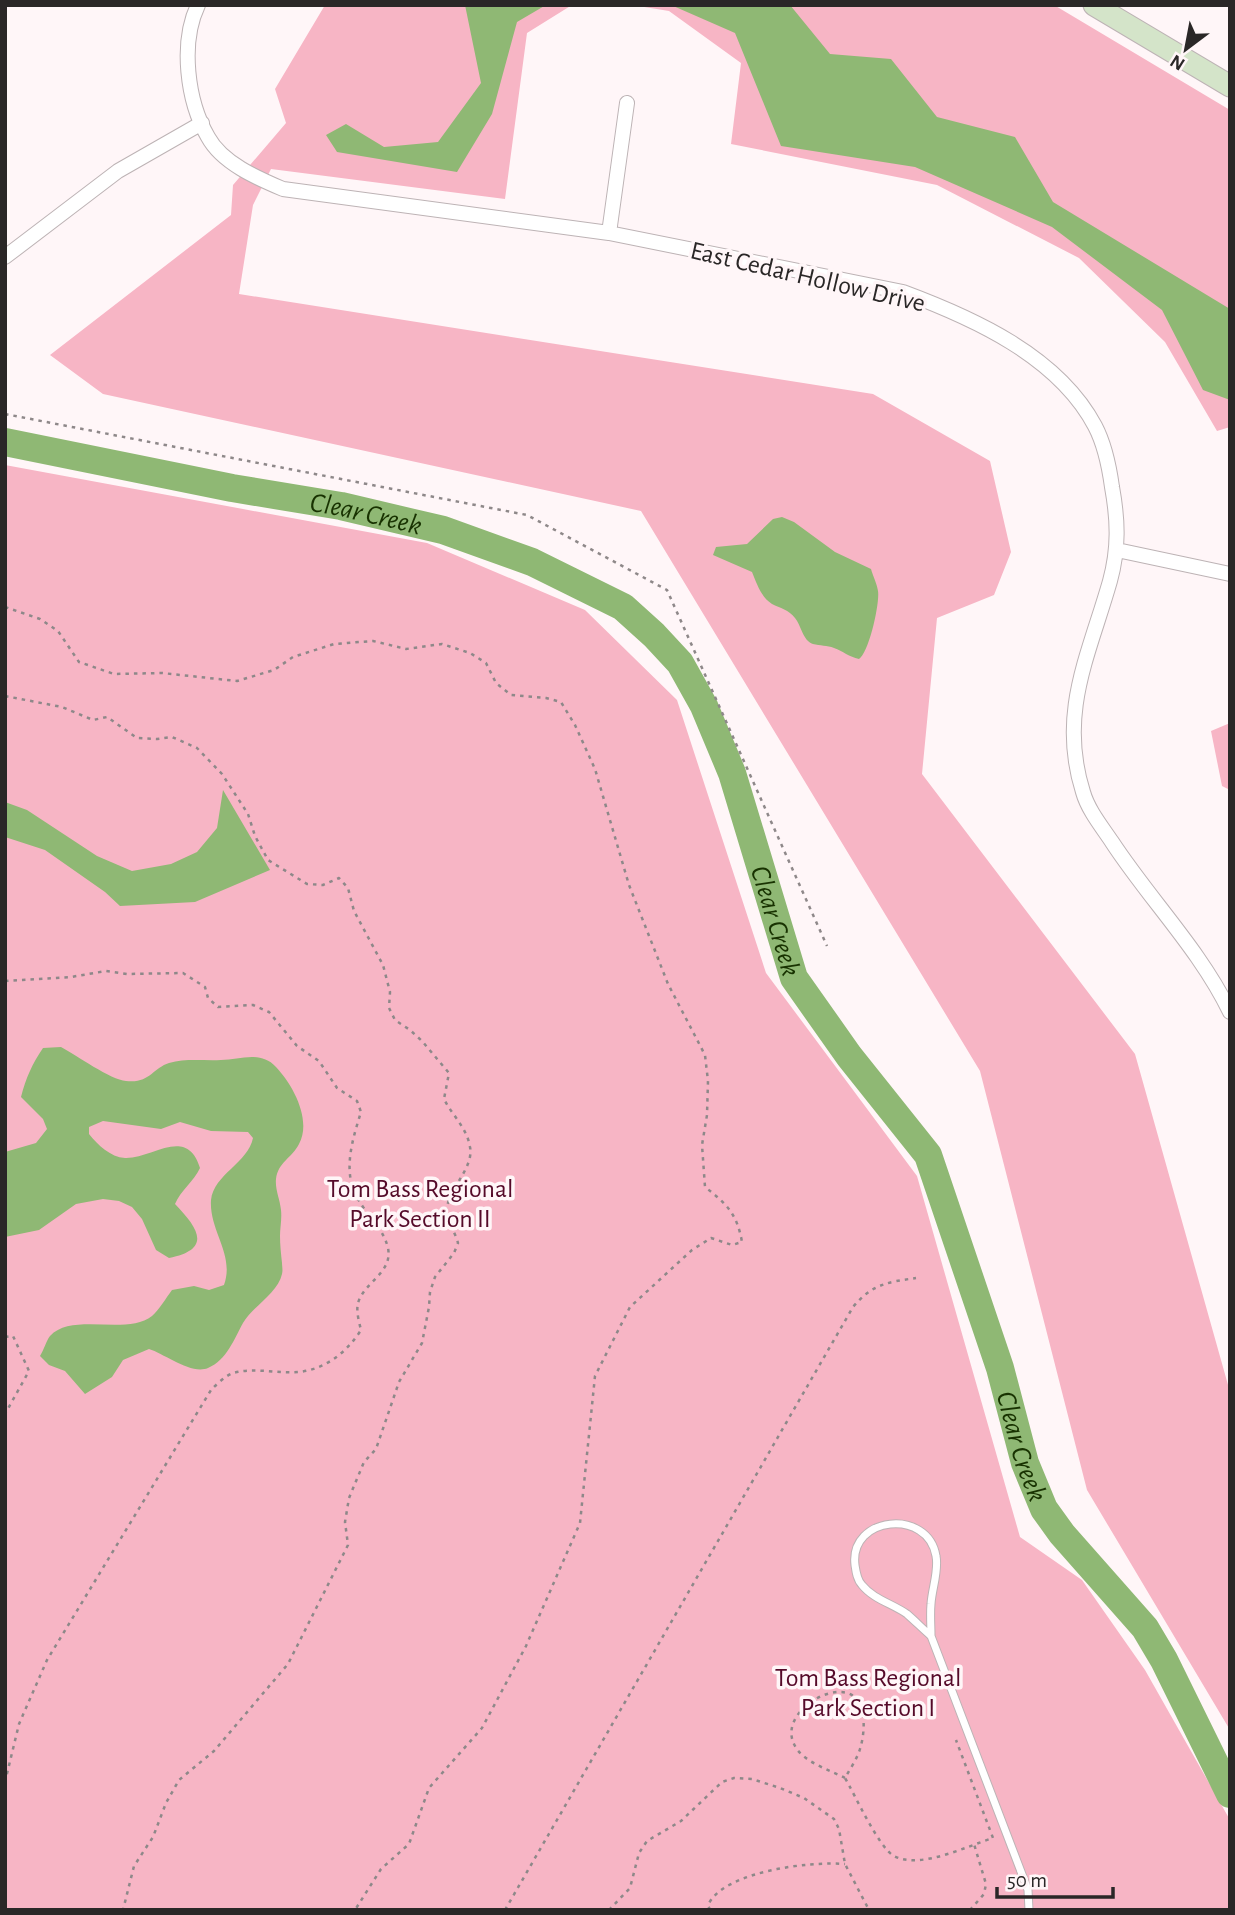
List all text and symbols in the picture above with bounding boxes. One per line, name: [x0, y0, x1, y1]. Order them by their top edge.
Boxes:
north arrow: [1151, 14, 1221, 84]
text: N: [1167, 51, 1188, 74]
street label: East Cedar Hollow Drive: [688, 237, 928, 317]
water label: Clear Creek: [308, 489, 424, 541]
water label: Clear Creek: [745, 863, 805, 980]
park label: Tom Bass Regional Park Section II: [327, 1176, 513, 1232]
water label: Clear Creek: [991, 1388, 1051, 1506]
park label: Tom Bass Regional Park Section I: [775, 1665, 961, 1721]
scale bar: [997, 1856, 1112, 1900]
text: 50 m: [1007, 1870, 1047, 1891]

